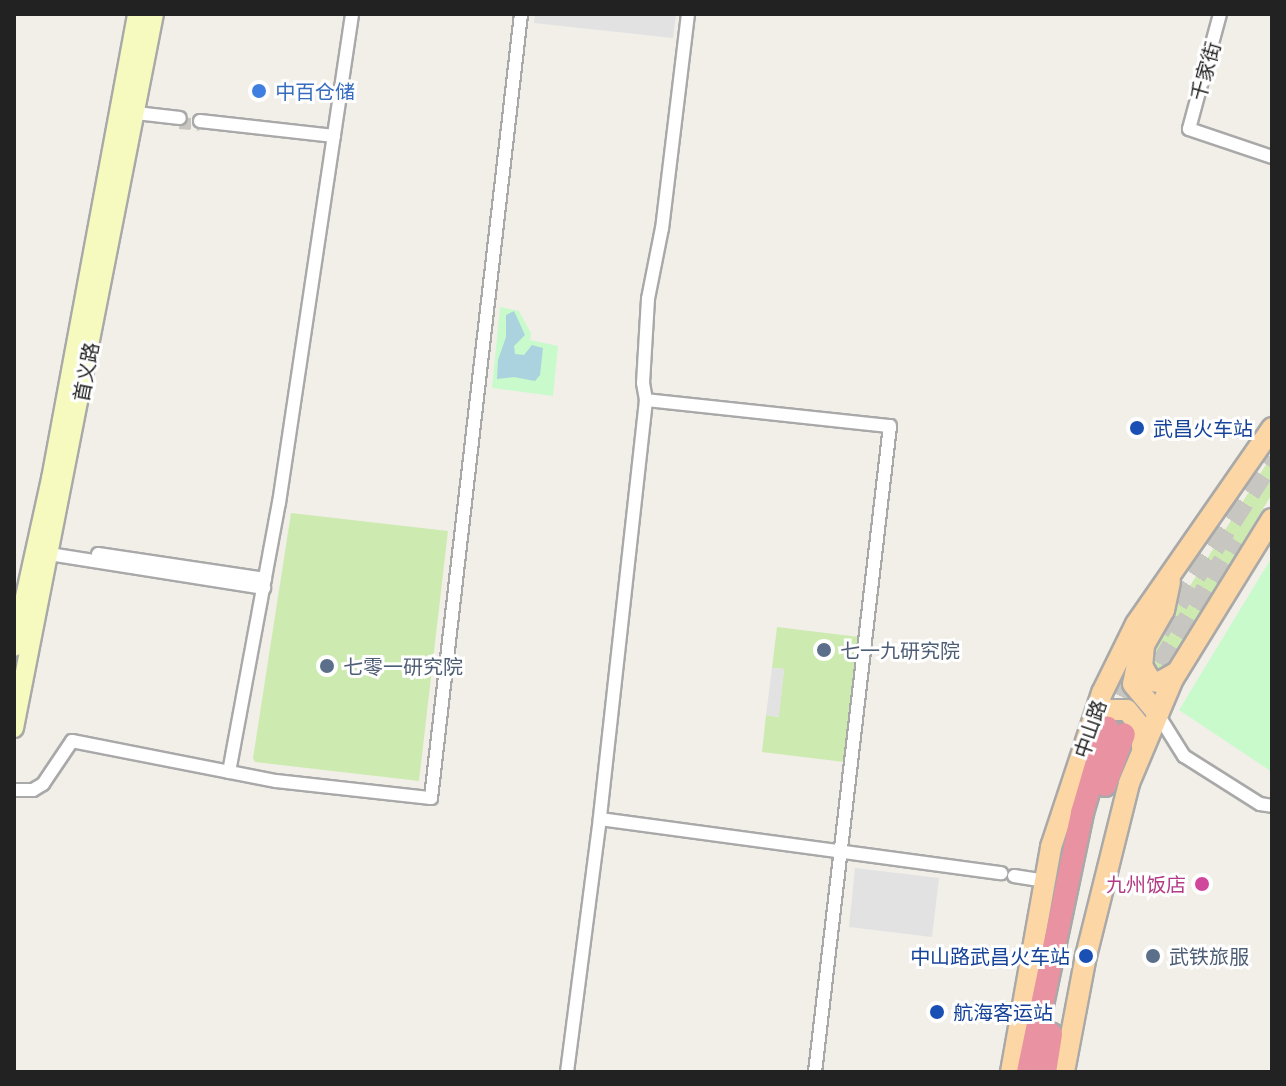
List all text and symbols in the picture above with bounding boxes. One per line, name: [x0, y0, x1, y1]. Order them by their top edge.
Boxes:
street label: 千家街: [1185, 39, 1225, 103]
place label: 中百仓储: [275, 79, 355, 103]
marker: 中百仓储: [250, 82, 268, 100]
street label: 首义路: [68, 340, 104, 404]
place label: 武昌火车站: [1153, 416, 1253, 440]
marker: 武昌火车站: [1128, 419, 1146, 437]
place label: 七一九研究院: [840, 638, 960, 662]
marker: 七一九研究院: [815, 641, 833, 659]
place label: 七零一研究院: [343, 654, 463, 678]
marker: 七零一研究院: [318, 657, 336, 675]
street label: 中山路: [1069, 697, 1111, 761]
place label: 九州饭店: [1106, 872, 1186, 896]
marker: 九州饭店: [1193, 875, 1211, 893]
place label: 中山路武昌火车站: [910, 944, 1070, 968]
place label: 武铁旅服: [1169, 944, 1249, 968]
marker: 中山路武昌火车站: [1077, 947, 1095, 965]
marker: 武铁旅服: [1144, 947, 1162, 965]
place label: 航海客运站: [953, 1000, 1053, 1024]
marker: 航海客运站: [928, 1003, 946, 1021]

